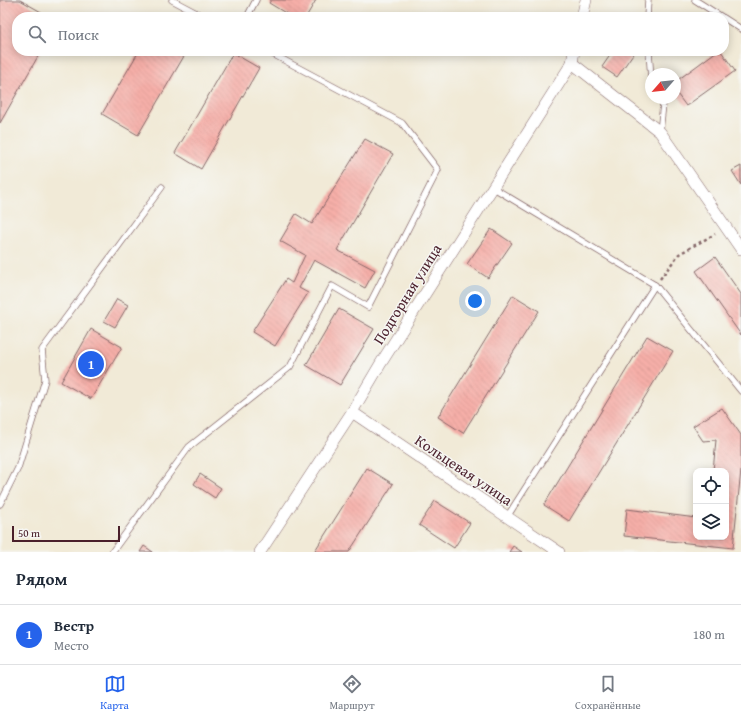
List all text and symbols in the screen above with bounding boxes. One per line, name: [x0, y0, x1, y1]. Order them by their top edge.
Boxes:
search box: [12, 12, 729, 56]
icon: search: [26, 23, 48, 45]
text: Поиск: [58, 24, 99, 45]
north arrow: [645, 68, 681, 104]
street label: Подгорная улица: [368, 239, 447, 348]
your location: [465, 291, 485, 311]
pin: 1: [78, 349, 104, 379]
street label: Кольцевая улица: [411, 430, 518, 511]
map controls: [693, 468, 729, 540]
button: locate: [693, 468, 729, 504]
button: layers: [693, 504, 729, 540]
scale bar: [12, 524, 120, 543]
text: 50 m: [18, 525, 40, 541]
text: Рядом: [16, 566, 67, 591]
text: Вестр: [54, 615, 94, 636]
text: 1: [26, 625, 32, 644]
text: 180 m: [693, 625, 725, 644]
text: Место: [54, 636, 89, 655]
tab: Карта: [100, 673, 129, 713]
tab: Маршрут: [329, 673, 374, 713]
tab: Сохранённые: [575, 673, 641, 713]

